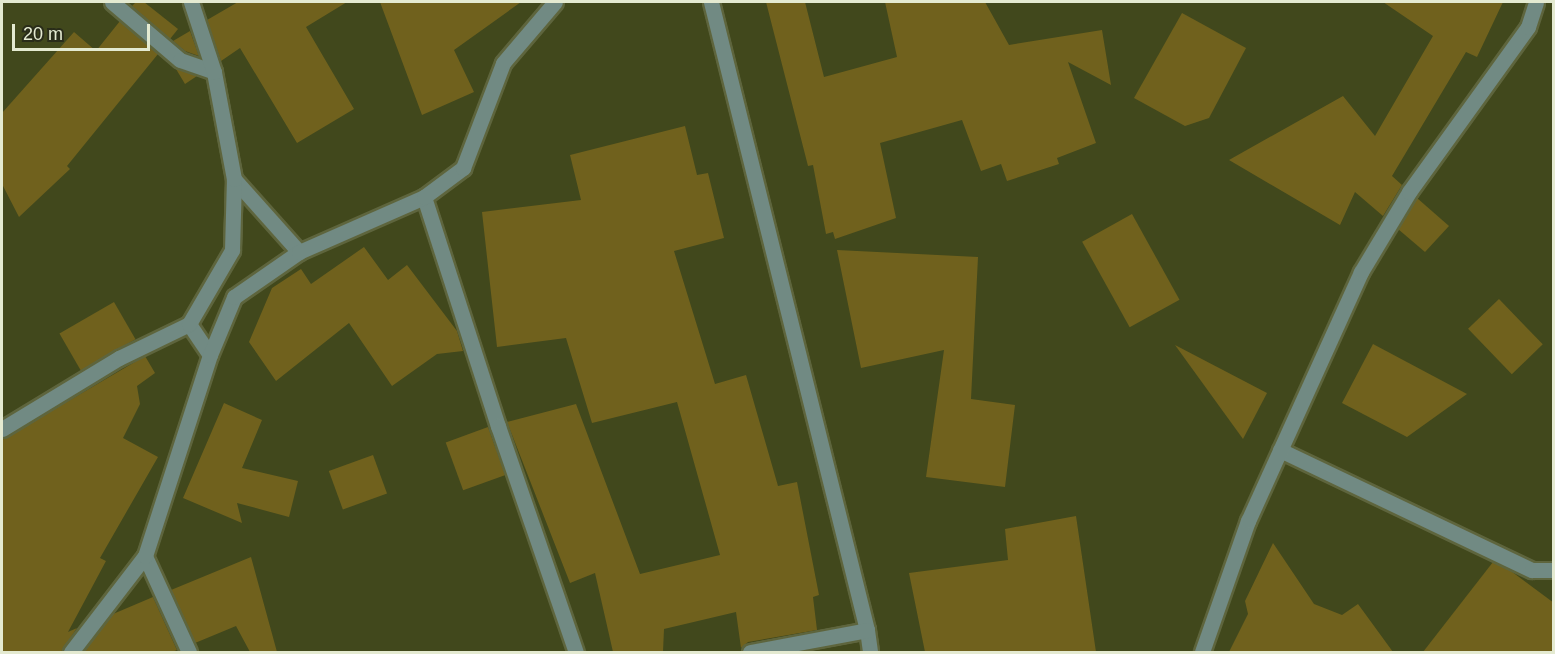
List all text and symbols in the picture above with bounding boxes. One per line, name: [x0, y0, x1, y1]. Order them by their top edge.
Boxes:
scale bar: [15, 12, 153, 50]
text: 20 m: [23, 24, 63, 44]

